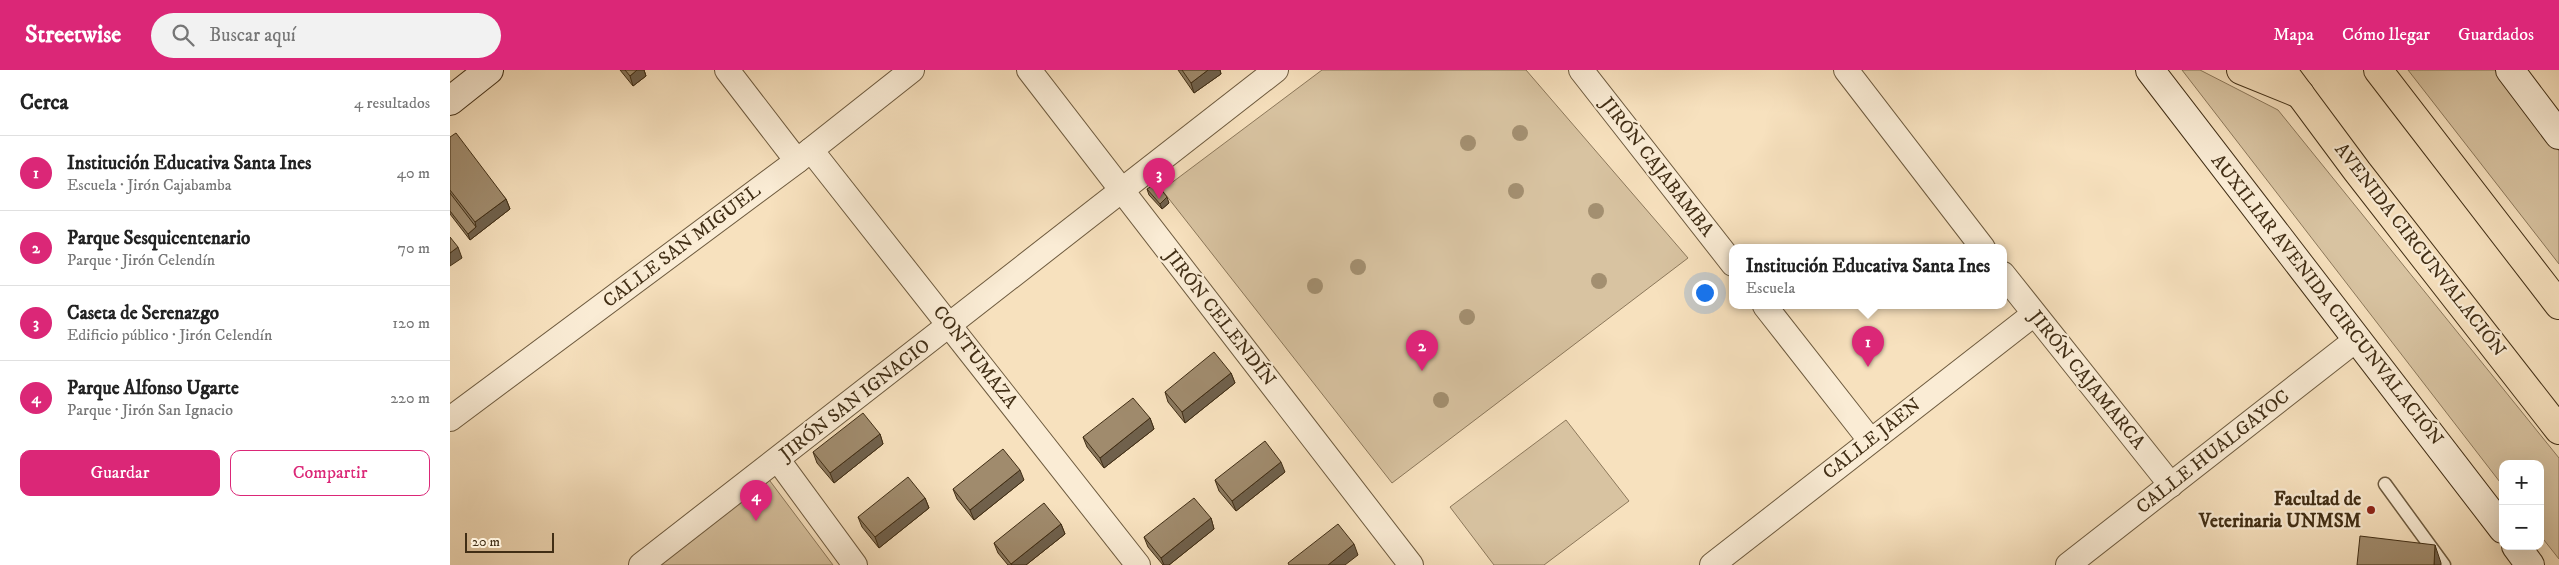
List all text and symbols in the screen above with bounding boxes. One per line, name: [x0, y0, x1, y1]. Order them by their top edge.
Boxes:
search box: [151, 13, 501, 58]
text: Streetwise: [25, 20, 121, 50]
icon: search: [169, 21, 197, 49]
text: Buscar aquí: [209, 24, 296, 47]
text: Mapa: [2273, 24, 2314, 46]
text: Cómo llegar: [2342, 24, 2430, 46]
text: Guardados: [2458, 24, 2534, 46]
text: Cerca: [20, 90, 68, 116]
street label: JIRÓN CAJABAMBA: [1594, 90, 1721, 242]
text: 4 resultados: [354, 93, 430, 113]
street label: AVENIDA CIRCUNVALACIÓN: [2329, 137, 2512, 361]
street label: AUXILIAR AVENIDA CIRCUNVALACIÓN: [2206, 149, 2449, 450]
text: Institución Educativa Santa Ines: [67, 152, 311, 175]
pin: 3: [1143, 158, 1175, 199]
text: 1: [33, 163, 39, 183]
text: 40 m: [397, 163, 430, 183]
text: Escuela · Jirón Cajabamba: [67, 175, 232, 195]
street label: CALLE SAN MIGUEL: [599, 179, 766, 313]
text: Parque Sesquicentenario: [67, 227, 250, 250]
text: 2: [32, 238, 40, 258]
text: 70 m: [398, 238, 430, 258]
street label: JIRÓN CELENDÍN: [1158, 242, 1282, 391]
popup: [1729, 244, 2007, 309]
text: Parque · Jirón Celendín: [67, 250, 215, 270]
text: Institución Educativa Santa Ines: [1746, 255, 1990, 278]
text: Escuela: [1746, 278, 1795, 298]
your location: [1692, 280, 1718, 306]
street label: CONTUMAZA: [928, 301, 1023, 414]
text: Caseta de Serenazgo: [67, 302, 219, 325]
street label: JIRÓN CAJAMARCA: [2023, 303, 2152, 455]
text: 3: [33, 313, 39, 333]
text: 120 m: [392, 313, 430, 333]
text: Edificio público · Jirón Celendín: [67, 325, 272, 345]
pin: 1: [1852, 326, 1884, 367]
pin: 2: [1406, 330, 1438, 371]
street label: JIRÓN SAN IGNACIO: [772, 333, 935, 467]
text: Parque Alfonso Ugarte: [67, 377, 239, 400]
street label: CALLE HUALGAYOC: [2132, 385, 2294, 519]
text: 4: [31, 388, 41, 408]
text: 220 m: [390, 388, 430, 408]
street label: CALLE JAEN: [1818, 394, 1926, 484]
text: Parque · Jirón San Ignacio: [67, 400, 233, 420]
button: Guardar: [20, 450, 220, 496]
button: Compartir: [230, 450, 430, 496]
map controls: [2499, 460, 2544, 550]
button: +: [2499, 460, 2544, 505]
pin: 4: [740, 480, 772, 521]
place label: Facultad de Veterinaria UNMSM: [2198, 488, 2361, 533]
marker: Facultad de Veterinaria UNMSM: [2365, 504, 2377, 516]
button: −: [2499, 505, 2544, 550]
scale bar: [465, 530, 554, 553]
text: 20 m: [472, 533, 500, 551]

